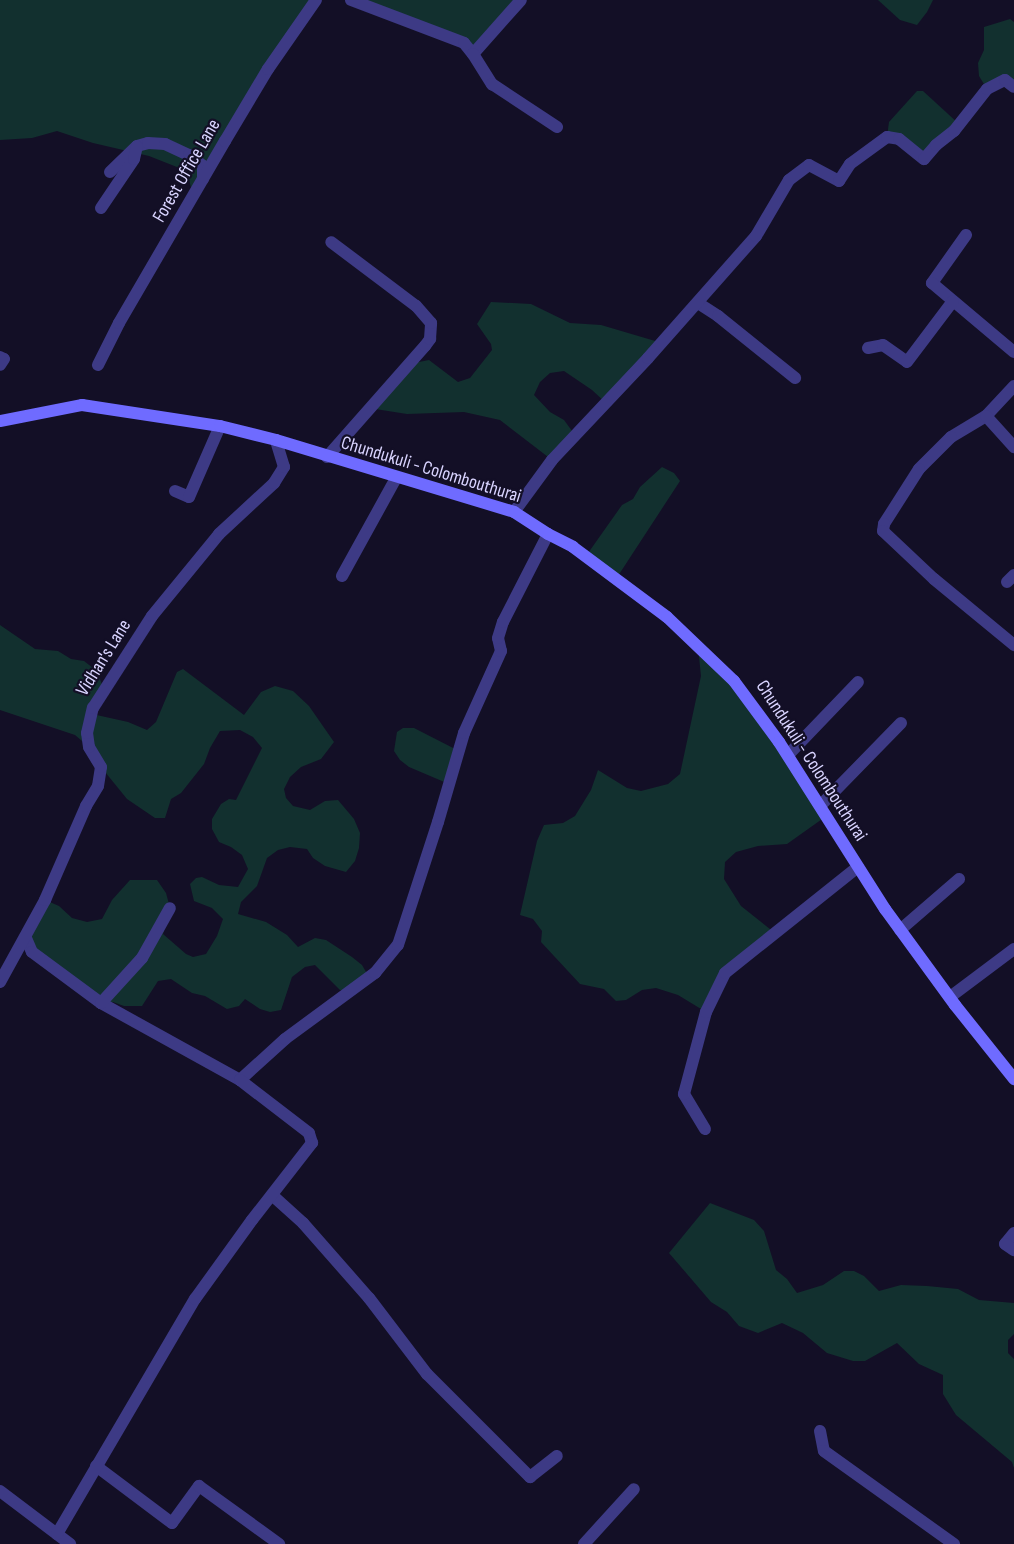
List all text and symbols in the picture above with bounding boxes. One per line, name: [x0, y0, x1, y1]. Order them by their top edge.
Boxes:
street label: Forest Office Lane: [148, 115, 226, 227]
street label: Chundukuli - Colombouthurai: [338, 432, 524, 508]
street label: Vidhan's Lane: [72, 616, 136, 700]
street label: Chundukuli - Colombouthurai: [750, 676, 872, 846]

